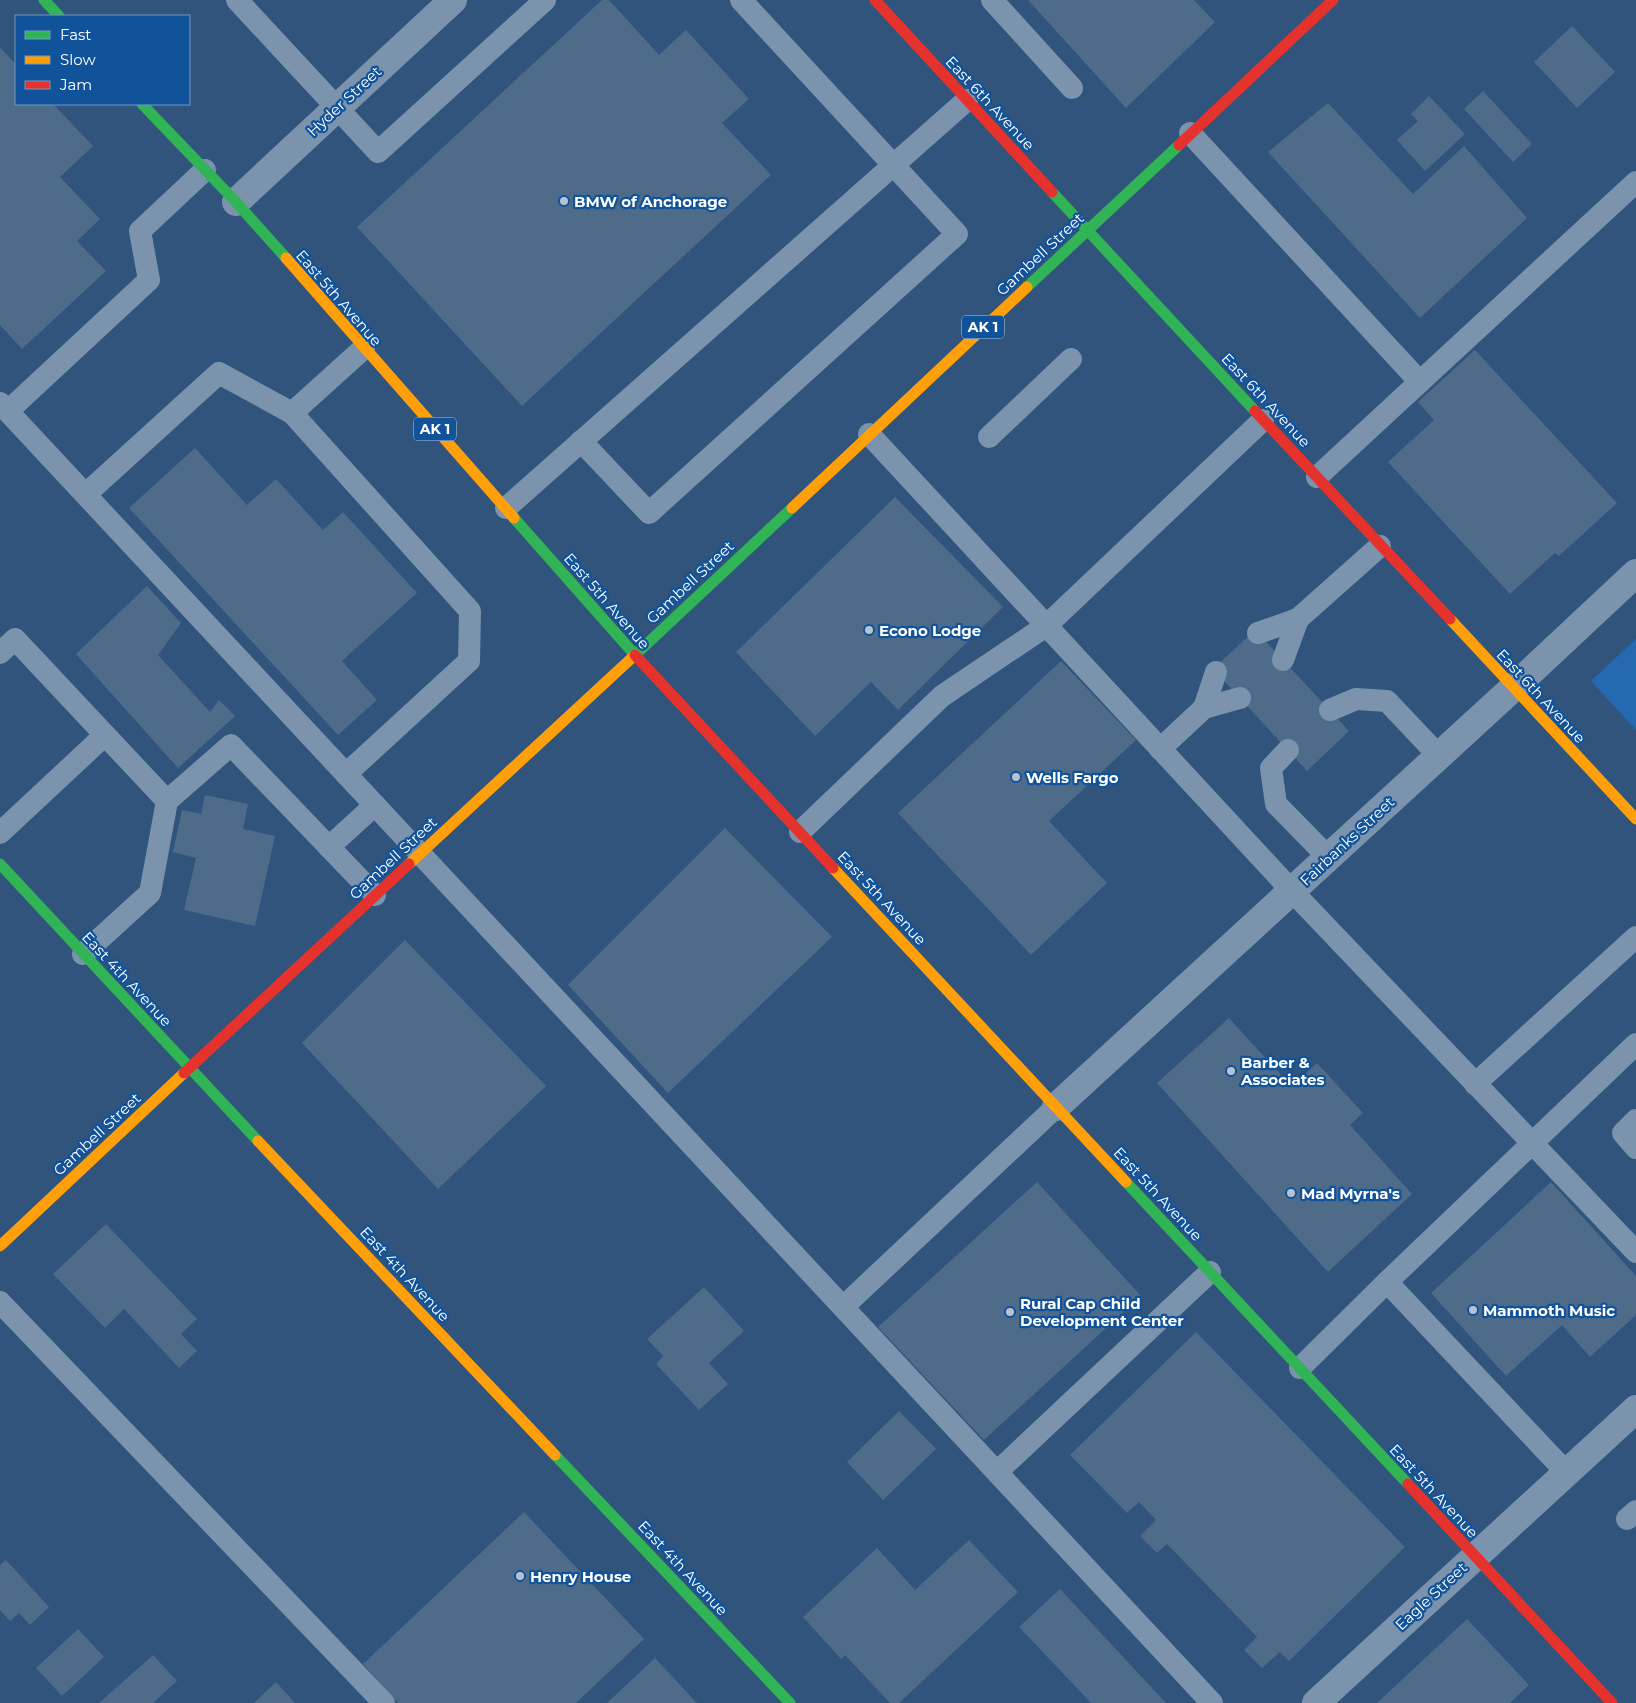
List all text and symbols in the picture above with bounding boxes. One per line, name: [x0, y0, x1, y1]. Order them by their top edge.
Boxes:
legend: [15, 15, 190, 105]
text: Fast: [60, 25, 91, 44]
text: Slow: [60, 50, 96, 69]
street label: East 6th Avenue: [941, 52, 1039, 154]
street label: Hyder Street: [303, 62, 385, 140]
text: Jam: [59, 75, 92, 94]
place label: BMW of Anchorage: [574, 192, 727, 211]
marker: BMW of Anchorage: [558, 195, 570, 207]
street label: Gambell Street: [992, 209, 1088, 299]
street label: East 5th Avenue: [292, 246, 386, 350]
road number: AK 1: [962, 316, 1004, 338]
street label: East 6th Avenue: [1217, 349, 1315, 451]
road number: AK 1: [414, 418, 456, 440]
street label: Gambell Street: [642, 537, 738, 627]
street label: East 5th Avenue: [560, 549, 654, 653]
place label: Econo Lodge: [879, 621, 981, 640]
marker: Econo Lodge: [863, 624, 875, 636]
street label: East 6th Avenue: [1492, 645, 1590, 747]
place label: Wells Fargo: [1026, 768, 1119, 787]
marker: Wells Fargo: [1010, 771, 1022, 783]
street label: Fairbanks Street: [1296, 792, 1398, 890]
street label: Gambell Street: [345, 813, 441, 903]
street label: East 5th Avenue: [834, 847, 930, 949]
street label: East 4th Avenue: [78, 928, 176, 1030]
place label: Barber & Associates: [1240, 1053, 1324, 1089]
marker: Barber & Associates: [1225, 1065, 1237, 1077]
street label: Gambell Street: [49, 1089, 145, 1179]
street label: East 5th Avenue: [1110, 1143, 1206, 1245]
place label: Mad Myrna's: [1301, 1184, 1400, 1203]
marker: Mad Myrna's: [1285, 1187, 1297, 1199]
street label: East 4th Avenue: [356, 1223, 454, 1325]
place label: Rural Cap Child Development Center: [1020, 1294, 1184, 1330]
place label: Mammoth Music: [1483, 1301, 1615, 1320]
marker: Mammoth Music: [1467, 1304, 1479, 1316]
marker: Rural Cap Child Development Center: [1004, 1306, 1016, 1318]
street label: East 5th Avenue: [1386, 1440, 1482, 1542]
street label: East 4th Avenue: [634, 1517, 732, 1619]
street label: Eagle Street: [1391, 1558, 1471, 1634]
place label: Henry House: [530, 1567, 631, 1586]
marker: Henry House: [514, 1570, 526, 1582]

